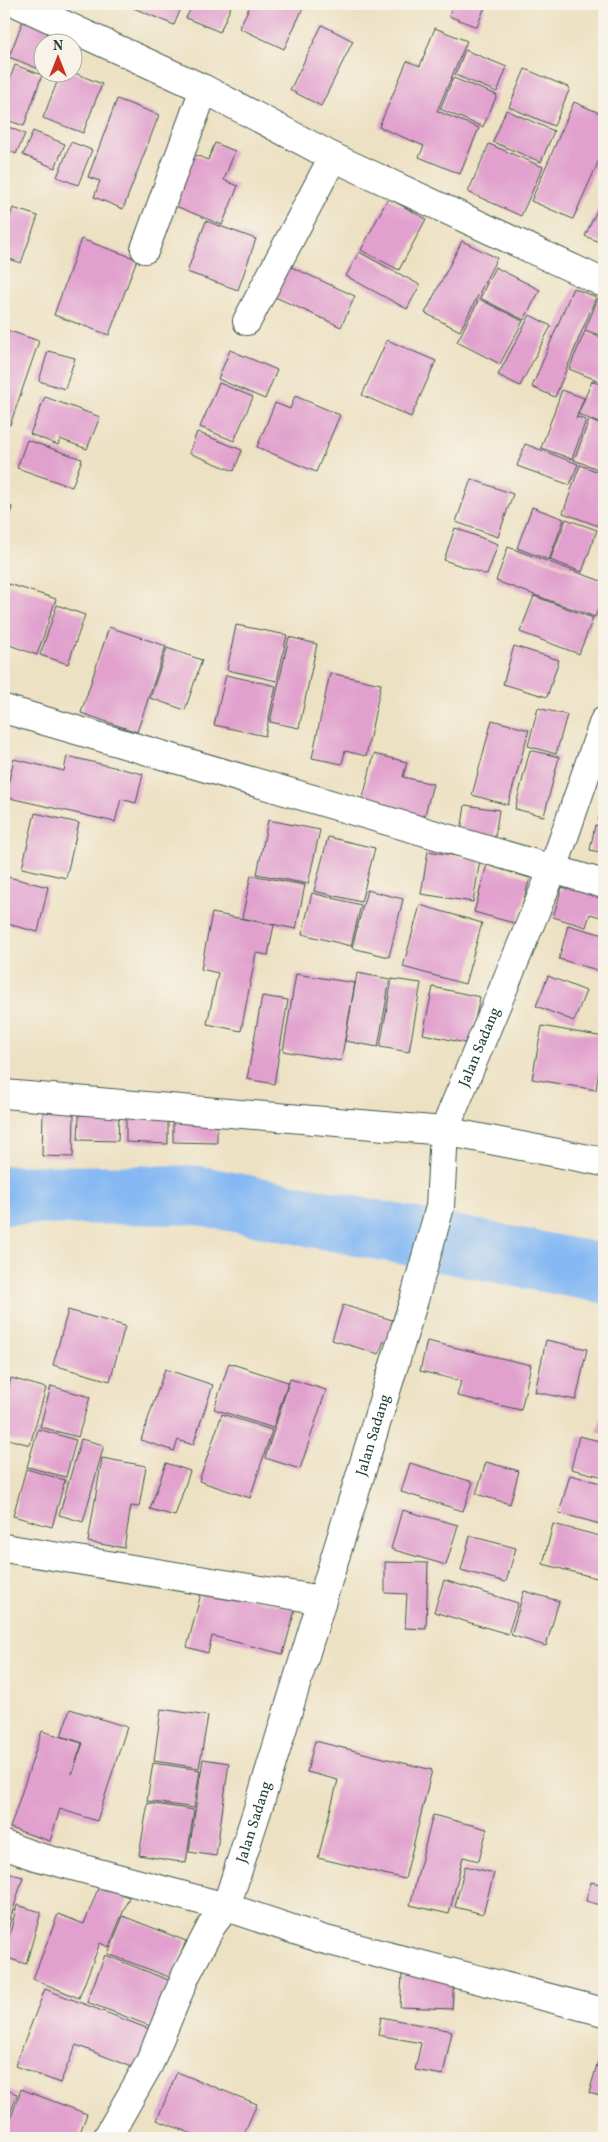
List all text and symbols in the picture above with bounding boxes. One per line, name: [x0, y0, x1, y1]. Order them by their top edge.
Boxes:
north arrow: [32, 32, 82, 82]
text: N: [53, 37, 63, 56]
street label: Jalan Sadang: [454, 1004, 507, 1090]
street label: Jalan Sadang: [352, 1391, 397, 1479]
street label: Jalan Sadang: [232, 1779, 278, 1866]

